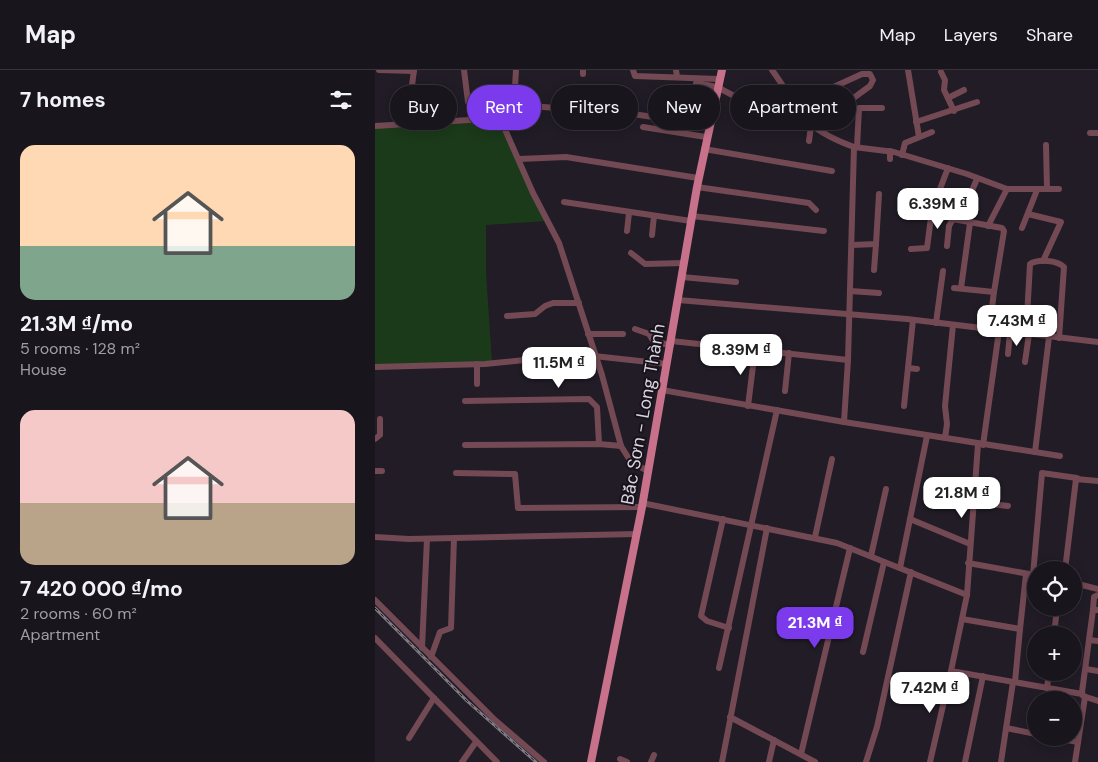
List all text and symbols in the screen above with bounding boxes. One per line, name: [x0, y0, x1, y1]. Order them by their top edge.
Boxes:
text: Map: [25, 19, 76, 50]
text: Map: [880, 23, 916, 47]
text: Layers: [944, 23, 998, 47]
text: Share: [1026, 23, 1073, 47]
chip: Buy: [390, 85, 457, 130]
chip: Rent: [467, 85, 541, 130]
chip: Filters: [551, 85, 638, 130]
chip: New: [648, 85, 720, 130]
chip: Apartment: [730, 85, 856, 130]
text: 7 homes: [20, 86, 106, 114]
icon: filters: [327, 86, 355, 114]
icon: home: [143, 178, 233, 268]
pin: 6.39M ₫: [892, 188, 984, 230]
text: 6.39M ₫: [908, 193, 968, 214]
pin: 7.43M ₫: [971, 304, 1063, 347]
text: 21.3M ₫/mo: [20, 310, 133, 338]
text: 7.43M ₫: [988, 310, 1046, 331]
street label: Bắc Sơn - Long Thành: [615, 322, 671, 506]
pin: 8.39M ₫: [695, 334, 787, 376]
text: 5 rooms · 128 m²: [20, 338, 140, 359]
text: 8.39M ₫: [711, 339, 771, 360]
pin: 11.5M ₫: [513, 346, 605, 389]
text: 11.5M ₫: [533, 352, 585, 373]
text: House: [20, 359, 67, 380]
icon: home: [143, 443, 233, 533]
pin: 21.8M ₫: [916, 476, 1008, 519]
text: 21.8M ₫: [934, 482, 990, 503]
map controls: [1027, 561, 1082, 746]
button: locate: [1027, 561, 1082, 616]
text: 7 420 000 ₫/mo: [20, 575, 183, 603]
text: 2 rooms · 60 m²: [20, 603, 137, 624]
pin: 21.3M ₫: [769, 606, 861, 649]
text: 21.3M ₫: [788, 612, 842, 633]
text: Apartment: [20, 624, 100, 645]
button: +: [1027, 626, 1082, 681]
pin: 7.42M ₫: [884, 672, 976, 714]
text: 7.42M ₫: [901, 677, 959, 698]
button: −: [1027, 691, 1082, 746]

